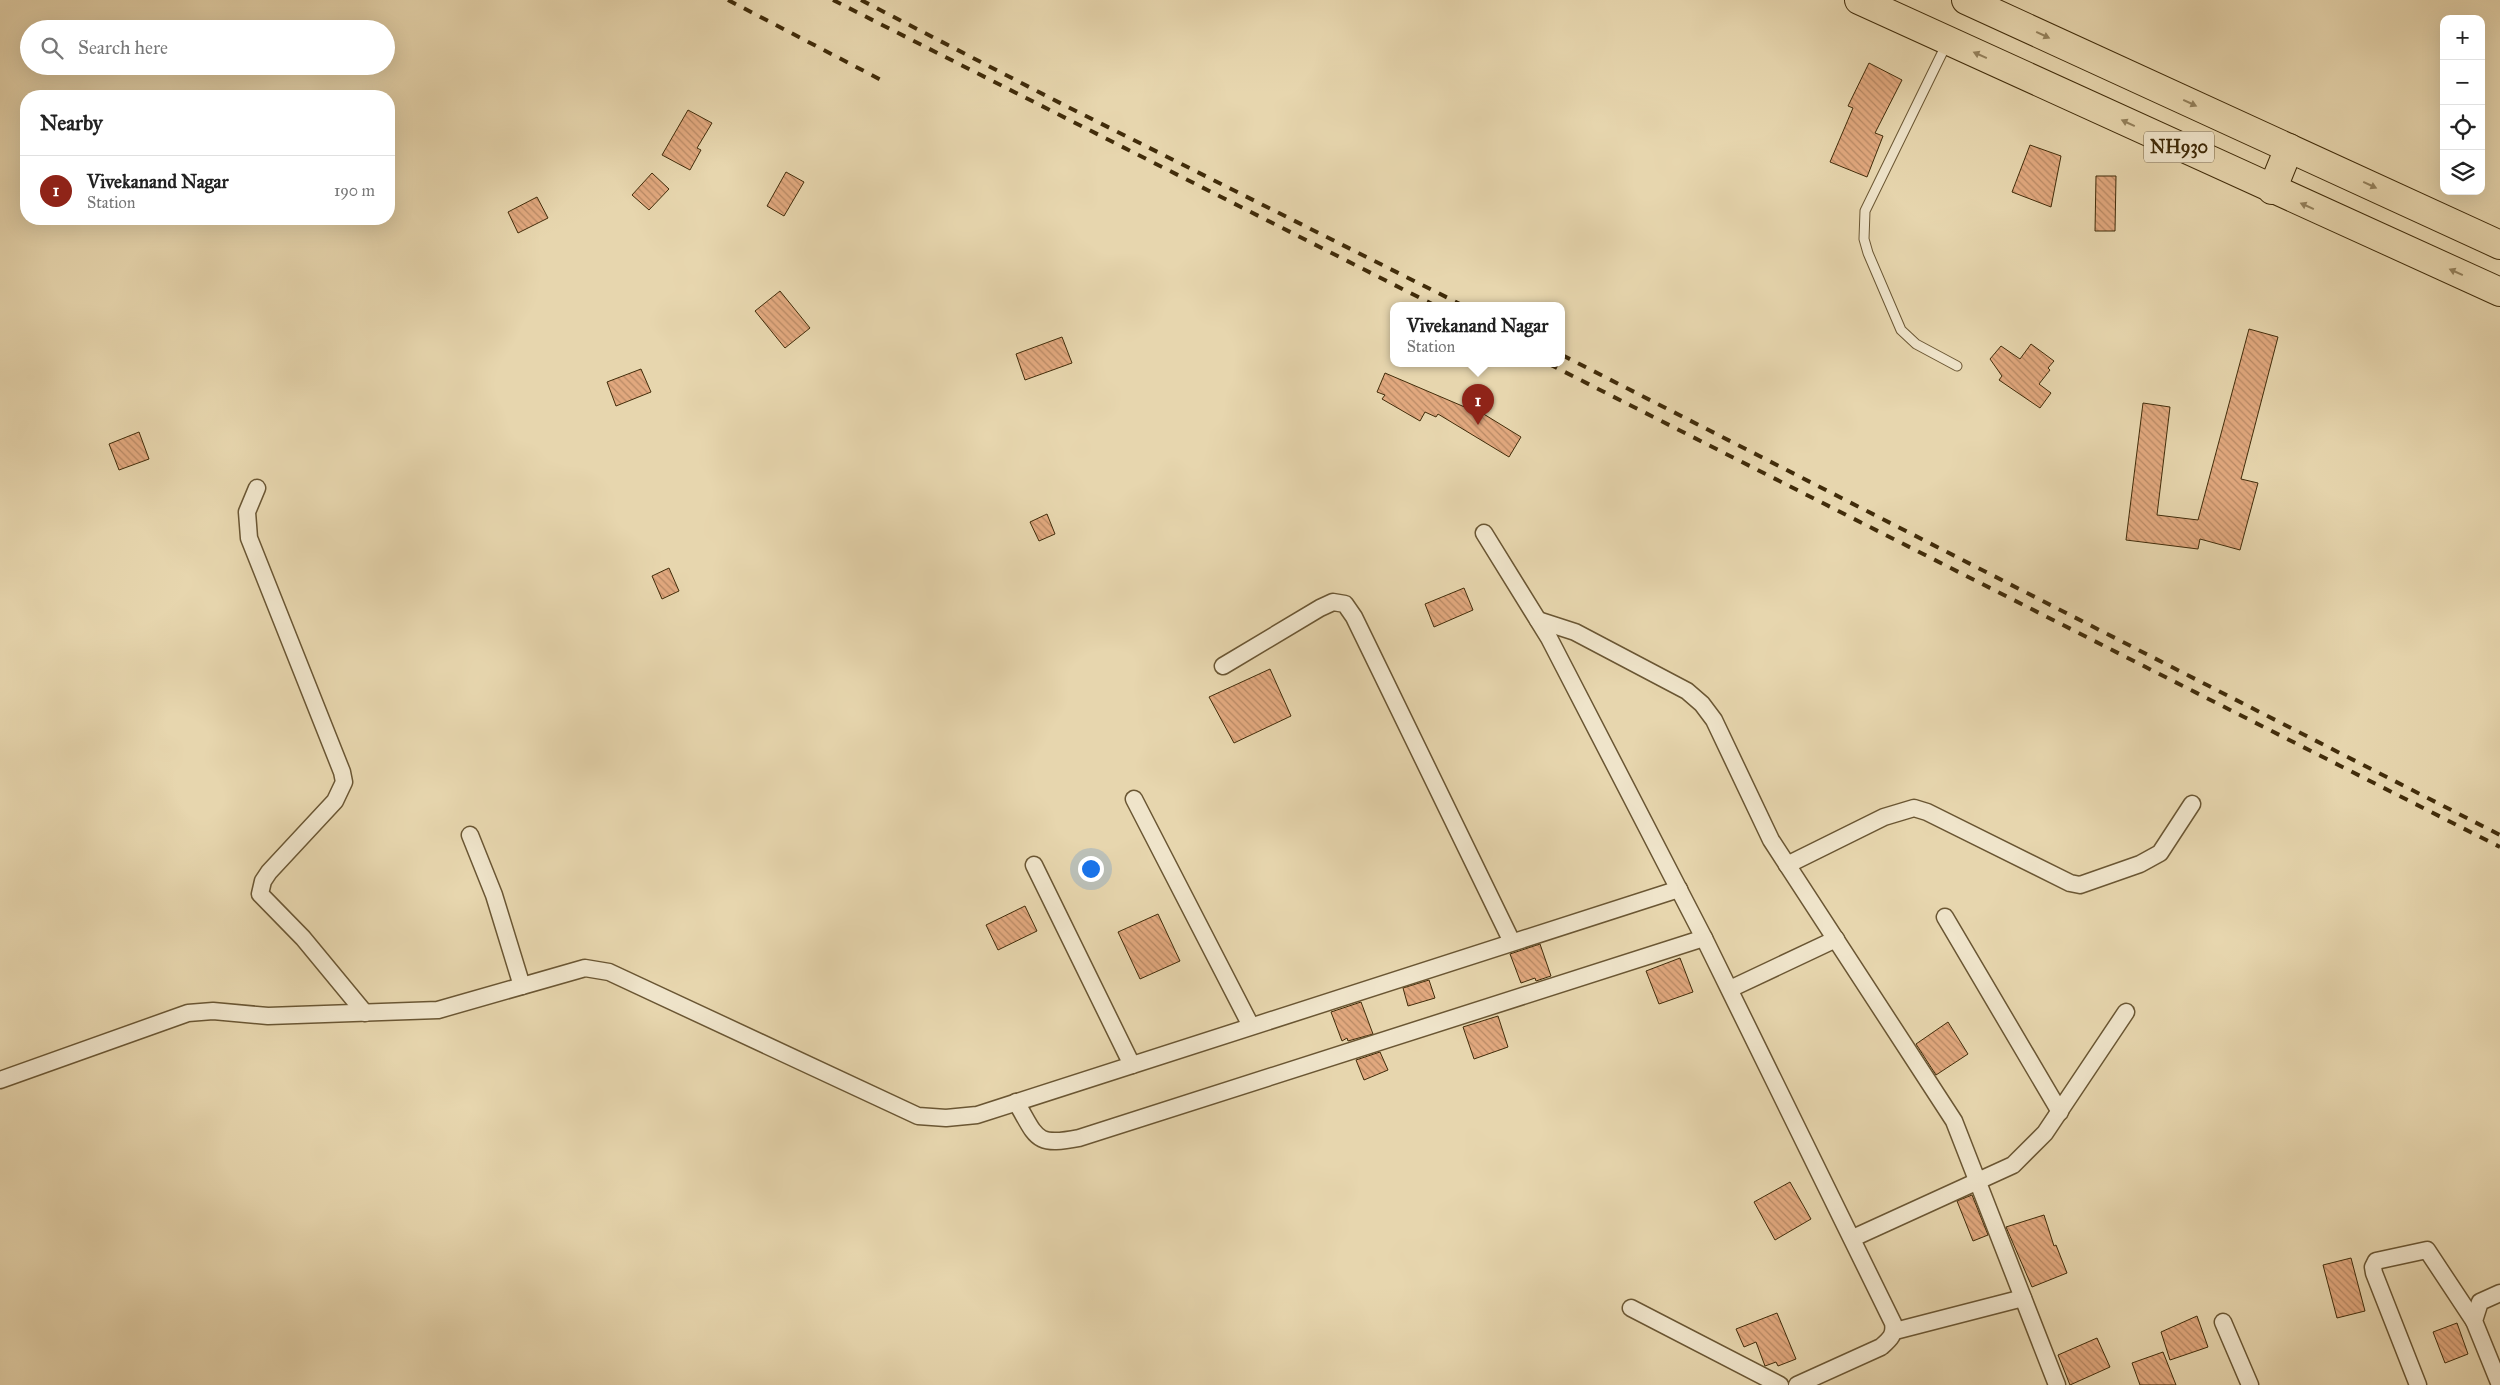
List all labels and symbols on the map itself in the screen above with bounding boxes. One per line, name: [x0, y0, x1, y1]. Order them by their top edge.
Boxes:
one-way arrow: [2036, 31, 2050, 39]
one-way arrow: [1973, 51, 1987, 59]
one-way arrow: [2183, 99, 2197, 107]
one-way arrow: [2121, 119, 2135, 127]
road number: NH930: [2144, 132, 2214, 162]
one-way arrow: [2363, 182, 2377, 190]
one-way arrow: [2300, 201, 2314, 209]
one-way arrow: [2449, 268, 2463, 276]
pin: 1: [1462, 384, 1494, 425]
your location: [1078, 856, 1104, 882]

